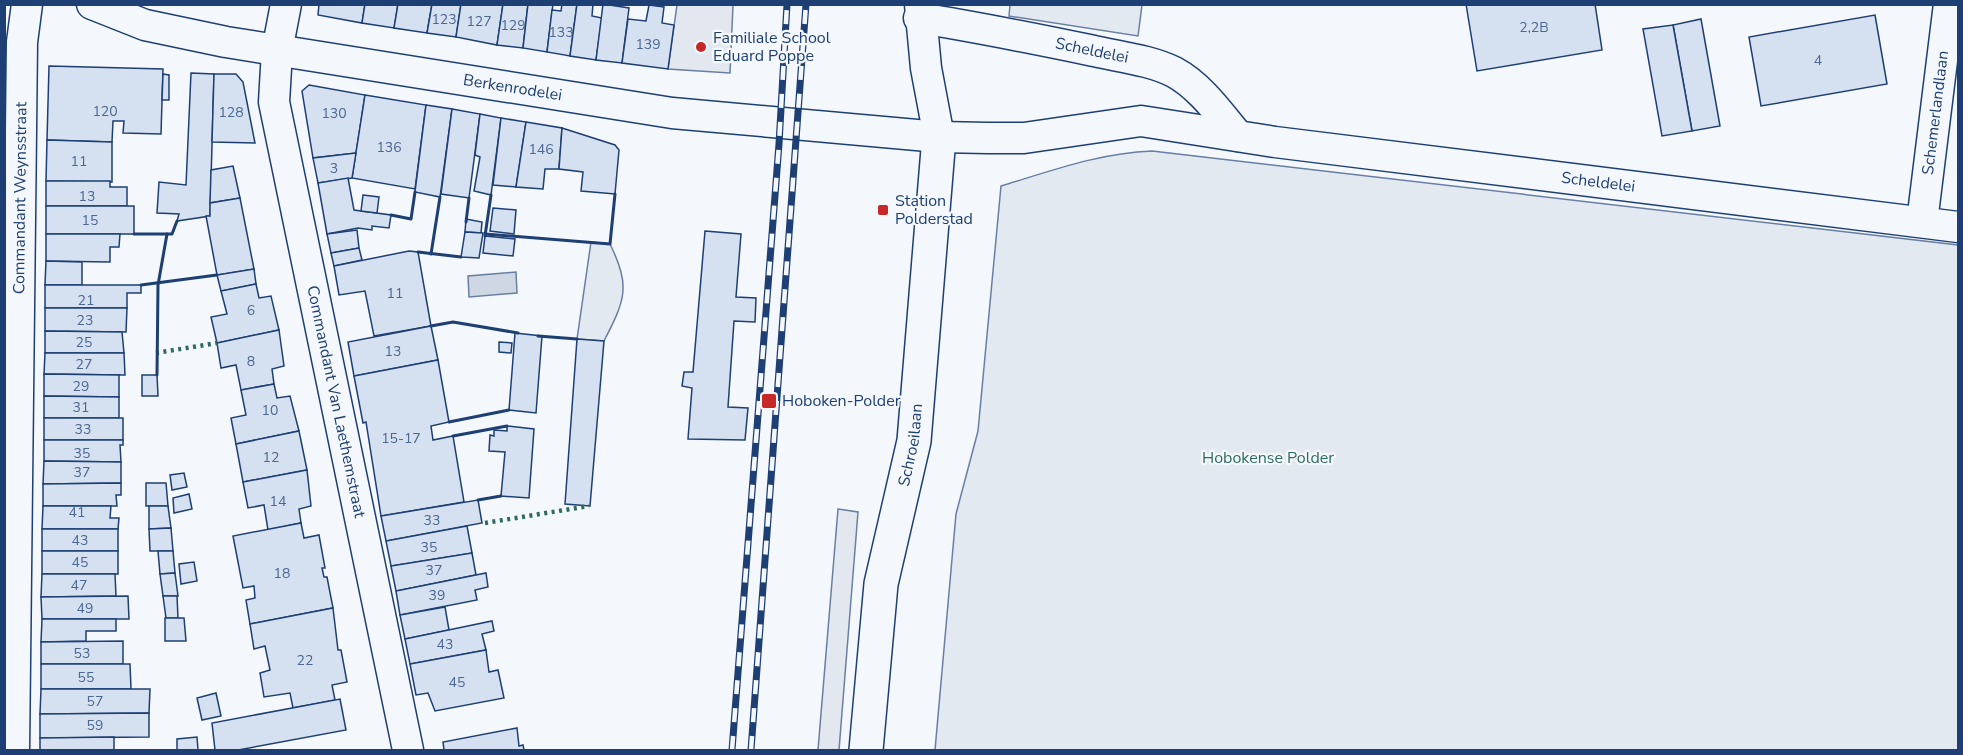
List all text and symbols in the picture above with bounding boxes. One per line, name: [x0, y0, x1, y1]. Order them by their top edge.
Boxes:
house number: 123: [431, 10, 457, 29]
house number: 127: [466, 12, 492, 31]
house number: 129: [500, 16, 526, 35]
house number: 2,2B: [1519, 18, 1549, 37]
house number: 133: [548, 23, 574, 42]
place label: Familiale School Eduard Poppe: [713, 27, 831, 67]
street label: Scheldelei: [1053, 32, 1130, 69]
house number: 139: [635, 35, 661, 54]
marker: Familiale School Eduard Poppe: [694, 40, 708, 54]
street label: Schemerlandlaan: [1917, 49, 1954, 176]
house number: 4: [1814, 51, 1822, 70]
street label: Berkenrodelei: [462, 69, 564, 106]
street label: Commandant Weynsstraat: [8, 101, 32, 294]
house number: 120: [92, 102, 118, 121]
house number: 128: [218, 103, 244, 122]
house number: 130: [321, 104, 347, 123]
house number: 136: [376, 138, 402, 157]
house number: 146: [528, 140, 554, 159]
house number: 11: [71, 152, 87, 171]
house number: 3: [330, 159, 338, 178]
street label: Scheldelei: [1560, 167, 1636, 198]
house number: 13: [79, 187, 95, 206]
place label: Station Polderstad: [895, 190, 973, 230]
marker: Station Polderstad: [876, 203, 890, 217]
house number: 15: [82, 211, 98, 230]
street label: Commandant Van Laethemstraat: [301, 284, 371, 520]
house number: 11: [387, 284, 403, 303]
house number: 21: [78, 291, 94, 310]
house number: 6: [247, 301, 255, 320]
house number: 23: [77, 311, 93, 330]
house number: 25: [76, 333, 92, 352]
house number: 13: [385, 342, 401, 361]
house number: 8: [247, 352, 255, 371]
house number: 27: [76, 355, 92, 374]
house number: 29: [73, 377, 89, 396]
place label: Hoboken-Polder: [782, 390, 901, 412]
marker: Hoboken-Polder: [760, 392, 778, 410]
house number: 31: [73, 398, 89, 417]
house number: 10: [262, 401, 278, 420]
street label: Schroeilaan: [893, 403, 928, 489]
house number: 33: [75, 420, 91, 439]
house number: 15-17: [381, 429, 421, 448]
house number: 35: [74, 444, 90, 463]
park label: Hobokense Polder: [1202, 447, 1334, 469]
house number: 12: [263, 448, 279, 467]
house number: 37: [74, 463, 90, 482]
house number: 14: [270, 492, 286, 511]
house number: 41: [69, 503, 85, 522]
house number: 33: [424, 511, 440, 530]
house number: 43: [72, 531, 88, 550]
house number: 35: [421, 538, 437, 557]
house number: 45: [72, 553, 88, 572]
house number: 37: [426, 561, 442, 580]
house number: 18: [274, 564, 290, 583]
house number: 47: [71, 576, 87, 595]
house number: 39: [429, 586, 445, 605]
house number: 49: [77, 599, 93, 618]
house number: 43: [437, 635, 453, 654]
house number: 53: [74, 644, 90, 663]
house number: 22: [297, 651, 313, 670]
house number: 55: [78, 668, 94, 687]
house number: 45: [449, 673, 465, 692]
house number: 57: [87, 692, 103, 711]
house number: 59: [87, 716, 103, 735]

